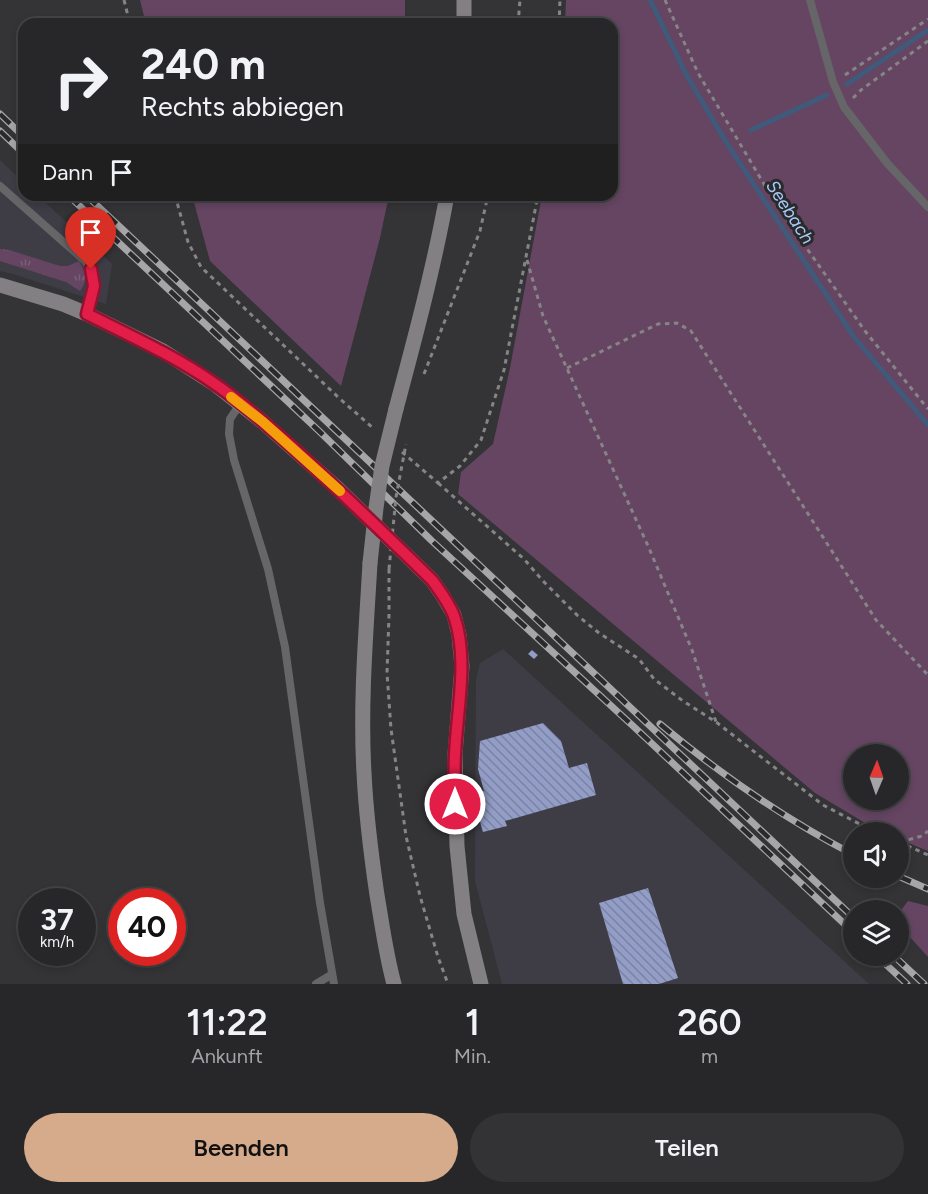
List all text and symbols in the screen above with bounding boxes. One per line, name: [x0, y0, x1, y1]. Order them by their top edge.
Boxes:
text: 240 m: [141, 39, 266, 90]
icon: right: [42, 42, 120, 120]
text: Rechts abbiegen: [141, 90, 344, 123]
icon: arrive: [105, 156, 138, 189]
text: Dann: [42, 159, 93, 186]
water label: Seebach: [761, 176, 819, 248]
pin: [65, 207, 116, 269]
icon: arrive: [74, 216, 107, 249]
north arrow: [843, 744, 909, 810]
map controls: [843, 744, 909, 966]
position arrow: [423, 772, 487, 836]
button: sound: [843, 822, 909, 888]
speed limit sign: 40: [108, 888, 186, 966]
button: layers: [843, 900, 909, 966]
text: 37: [40, 901, 74, 938]
text: km/h: [40, 933, 74, 951]
text: 11:22: [186, 1001, 268, 1044]
text: 1: [465, 1001, 480, 1044]
text: 260: [677, 1001, 742, 1044]
text: Ankunft: [191, 1044, 263, 1068]
text: Min.: [454, 1044, 491, 1068]
text: m: [701, 1044, 718, 1068]
button: Beenden: [24, 1113, 458, 1182]
button: Teilen: [470, 1113, 904, 1182]

